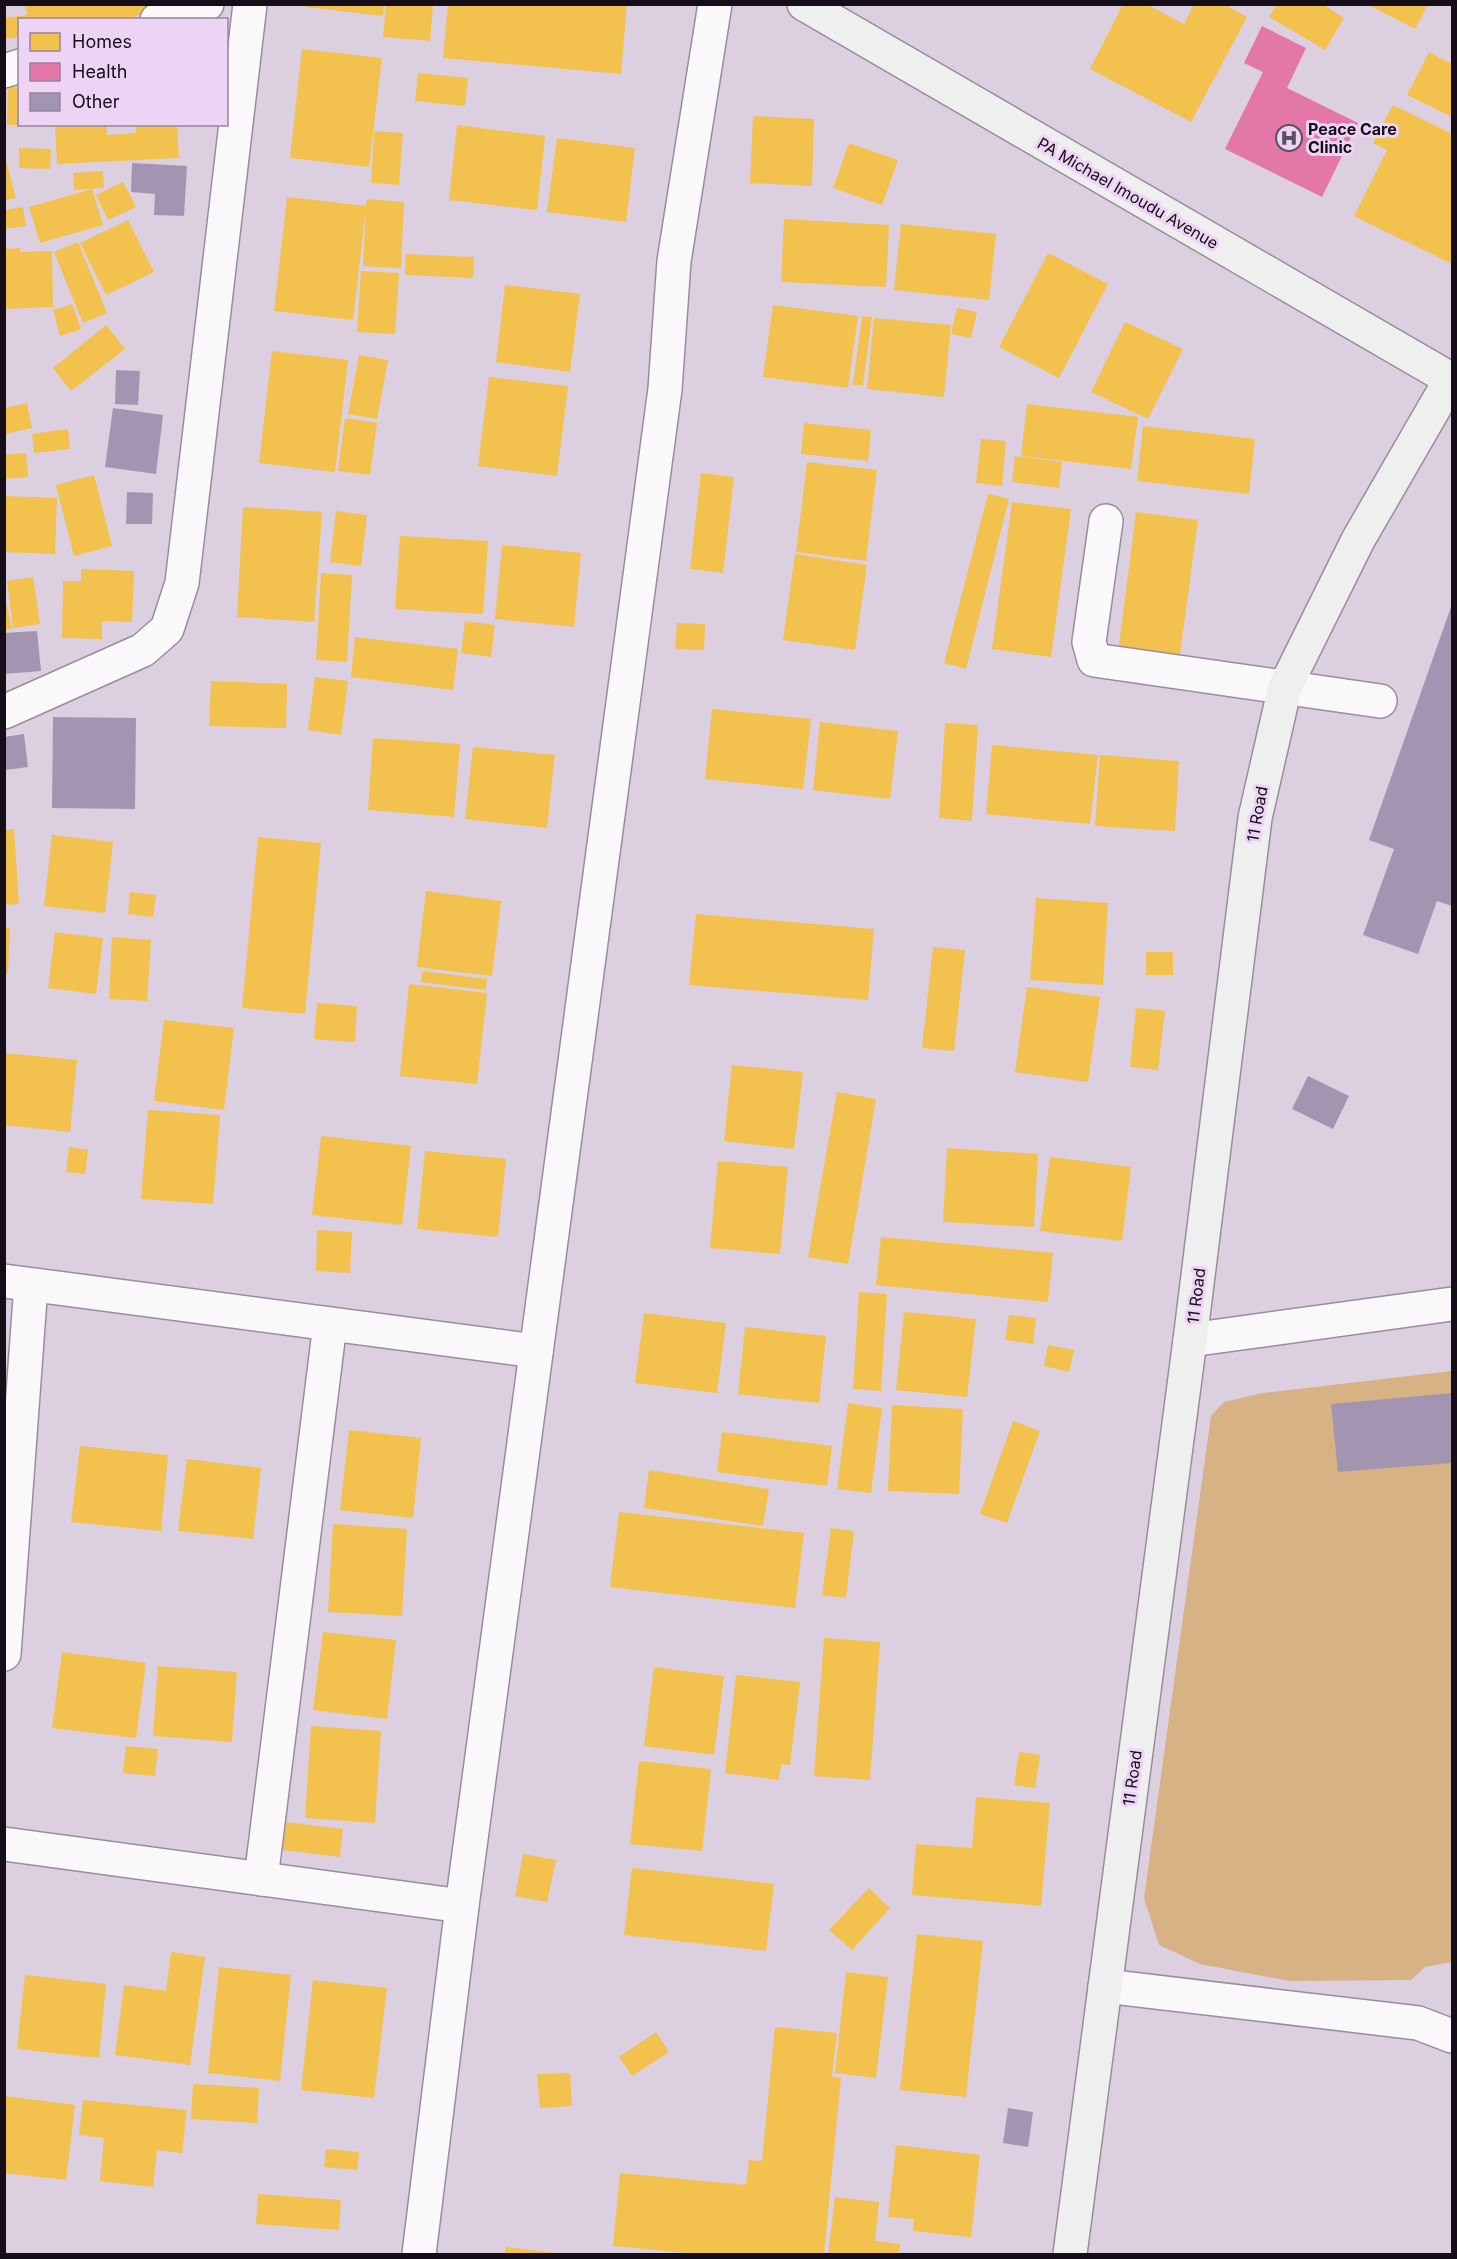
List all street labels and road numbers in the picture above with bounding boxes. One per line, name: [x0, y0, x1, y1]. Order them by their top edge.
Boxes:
street label: PA Michael Imoudu Avenue: [1034, 133, 1222, 253]
street label: 11 Road: [1242, 785, 1272, 843]
street label: 11 Road: [1183, 1267, 1209, 1325]
street label: 11 Road: [1118, 1749, 1146, 1807]

